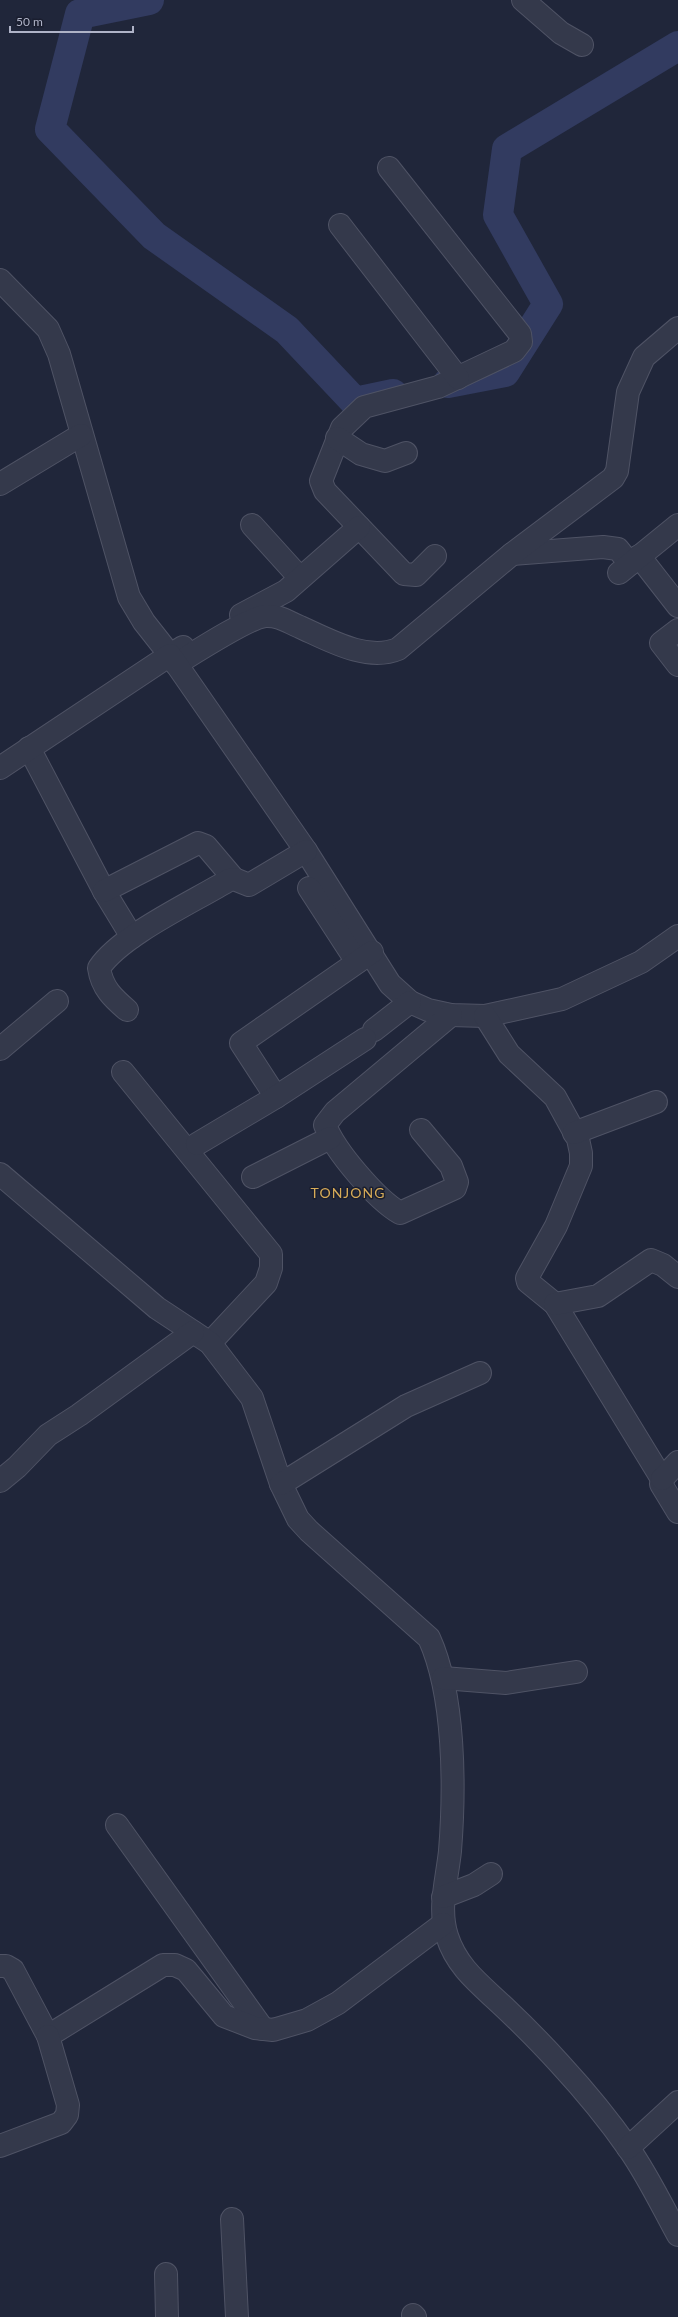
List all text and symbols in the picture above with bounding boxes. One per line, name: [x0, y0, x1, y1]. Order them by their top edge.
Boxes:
scale bar: [10, 8, 133, 34]
text: 50 m: [16, 14, 43, 29]
district label: TONJONG: [311, 1184, 385, 1201]

